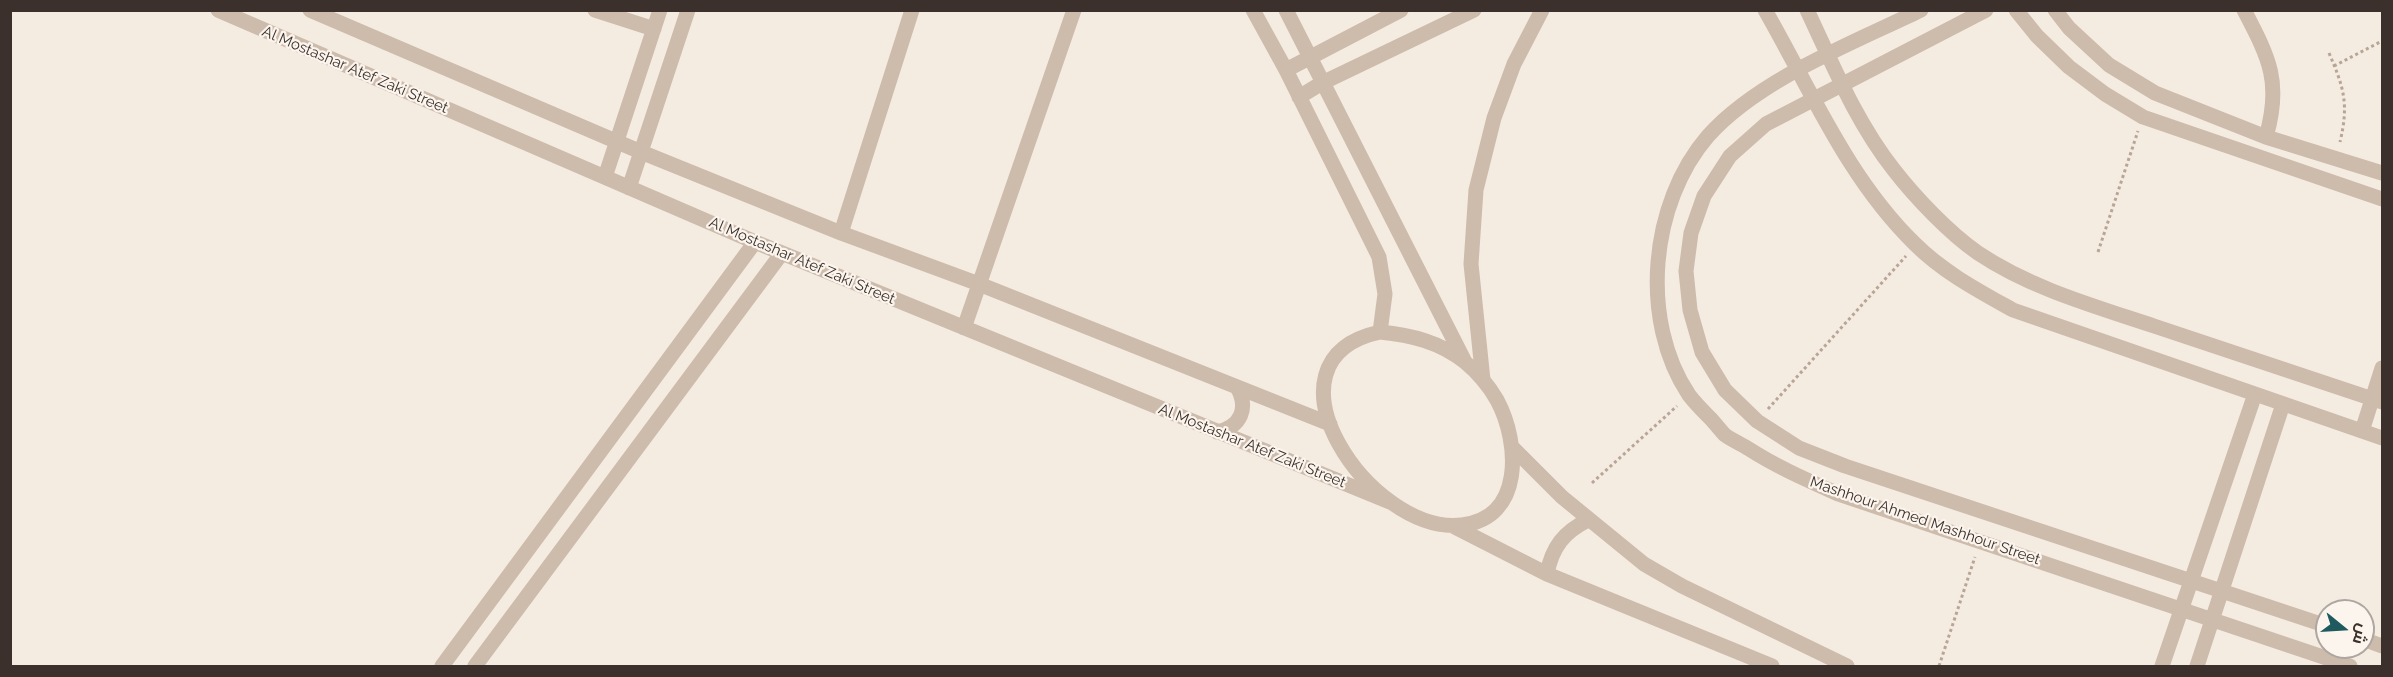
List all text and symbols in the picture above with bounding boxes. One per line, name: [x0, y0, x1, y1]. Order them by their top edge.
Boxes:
street label: Al Mostashar Atef Zaki Street: [259, 23, 451, 117]
street label: Al Mostashar Atef Zaki Street: [706, 214, 898, 308]
street label: Al Mostashar Atef Zaki Street: [1156, 400, 1348, 492]
street label: Mashhour Ahmed Mashhour Street: [1808, 473, 2042, 569]
north arrow: [2315, 599, 2375, 659]
text: ش: [2348, 621, 2373, 647]

